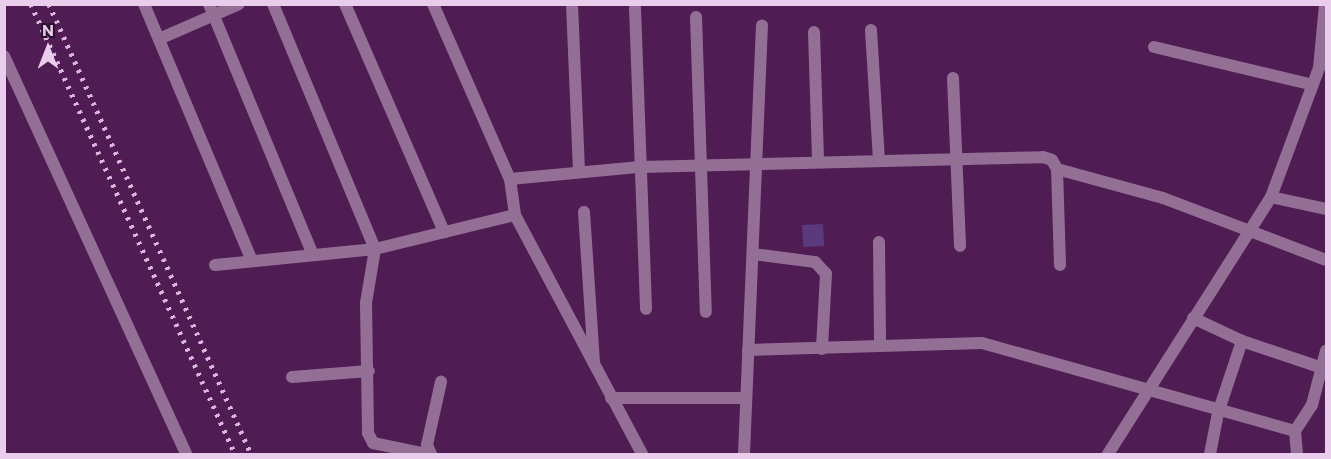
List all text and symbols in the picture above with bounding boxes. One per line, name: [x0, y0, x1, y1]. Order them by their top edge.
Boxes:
north arrow: [18, 18, 78, 78]
text: N: [42, 20, 54, 39]

